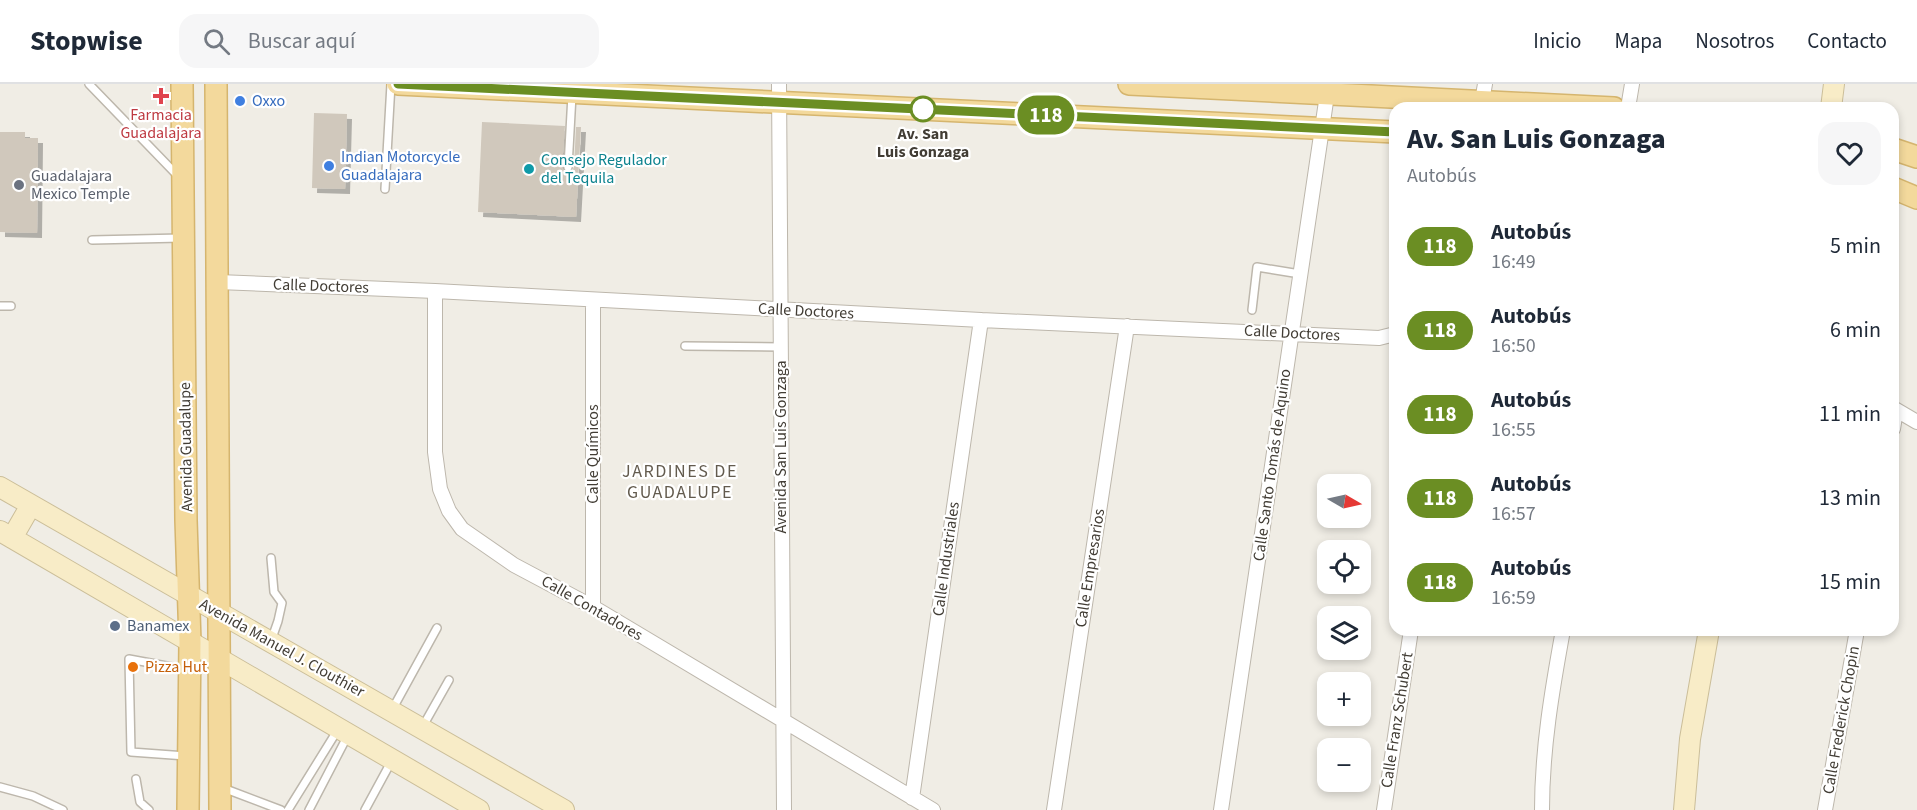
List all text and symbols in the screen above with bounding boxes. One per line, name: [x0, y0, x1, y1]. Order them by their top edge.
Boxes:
search box: [179, 14, 599, 68]
text: Stopwise: [30, 21, 143, 61]
icon: search: [200, 25, 233, 58]
text: Buscar aquí: [248, 25, 355, 57]
text: Inicio: [1533, 26, 1581, 56]
text: Mapa: [1614, 26, 1662, 56]
text: Nosotros: [1695, 26, 1774, 56]
text: Contacto: [1807, 26, 1887, 56]
marker: Farmacia Guadalajara: [154, 89, 168, 103]
place label: Oxxo: [252, 90, 285, 112]
marker: Oxxo: [233, 94, 247, 108]
marker: Av. San Luis Gonzaga: [910, 96, 936, 122]
line badge: 118: [1012, 96, 1080, 135]
text: 118: [1029, 100, 1063, 130]
place label: Farmacia Guadalajara: [121, 104, 201, 144]
text: Av. San Luis Gonzaga: [1407, 119, 1666, 159]
button: heart: [1818, 122, 1881, 185]
place label: Av. San Luis Gonzaga: [877, 123, 969, 163]
place label: Indian Motorcycle Guadalajara: [341, 146, 460, 186]
place label: Consejo Regulador del Tequila: [541, 149, 667, 189]
marker: Indian Motorcycle Guadalajara: [322, 159, 336, 173]
marker: Consejo Regulador del Tequila: [522, 162, 536, 176]
text: Autobús: [1407, 162, 1476, 190]
place label: Guadalajara Mexico Temple: [31, 165, 130, 205]
marker: Guadalajara Mexico Temple: [12, 178, 26, 192]
text: Autobús: [1491, 216, 1571, 248]
text: 5 min: [1830, 230, 1881, 262]
text: 118: [1423, 231, 1457, 261]
text: 16:49: [1491, 248, 1536, 276]
street label: Calle Doctores: [273, 273, 370, 299]
street label: Calle Doctores: [757, 298, 855, 325]
text: Autobús: [1491, 300, 1571, 332]
text: 6 min: [1830, 314, 1881, 346]
text: 118: [1423, 315, 1457, 345]
street label: Calle Doctores: [1243, 320, 1341, 347]
text: 16:50: [1491, 332, 1536, 360]
street label: Avenida San Luis Gonzaga: [770, 360, 792, 534]
street label: Calle Santo Tomás de Aquino: [1248, 367, 1296, 563]
street label: Avenida Guadalupe: [174, 382, 198, 512]
text: Autobús: [1491, 384, 1571, 416]
text: 11 min: [1819, 398, 1881, 430]
text: 118: [1423, 399, 1457, 429]
street label: Calle Químicos: [582, 404, 604, 504]
text: 16:55: [1491, 416, 1536, 444]
district label: JARDINES DE GUADALUPE: [622, 459, 738, 505]
text: Autobús: [1491, 468, 1571, 500]
north arrow: [1317, 474, 1371, 528]
map controls: [1317, 474, 1371, 792]
text: 13 min: [1819, 482, 1881, 514]
text: 118: [1423, 483, 1457, 513]
street label: Calle Industriales: [927, 500, 965, 618]
text: 16:57: [1491, 500, 1536, 528]
street label: Calle Empresarios: [1070, 507, 1110, 629]
button: locate: [1317, 540, 1371, 594]
text: Autobús: [1491, 552, 1571, 584]
text: 15 min: [1819, 566, 1881, 598]
text: 118: [1423, 567, 1457, 597]
street label: Calle Contadores: [537, 570, 647, 646]
text: 16:59: [1491, 584, 1536, 612]
street label: Avenida Manuel J. Clouthier: [195, 593, 369, 703]
button: layers: [1317, 606, 1371, 660]
place label: Banamex: [127, 615, 190, 637]
marker: Banamex: [108, 619, 122, 633]
street label: Calle Frederick Chopin: [1817, 644, 1865, 796]
street label: Calle Franz Schubert: [1375, 650, 1419, 789]
place label: Pizza Hut: [145, 656, 208, 678]
marker: Pizza Hut: [126, 660, 140, 674]
button: +: [1317, 672, 1371, 726]
button: −: [1317, 738, 1371, 792]

